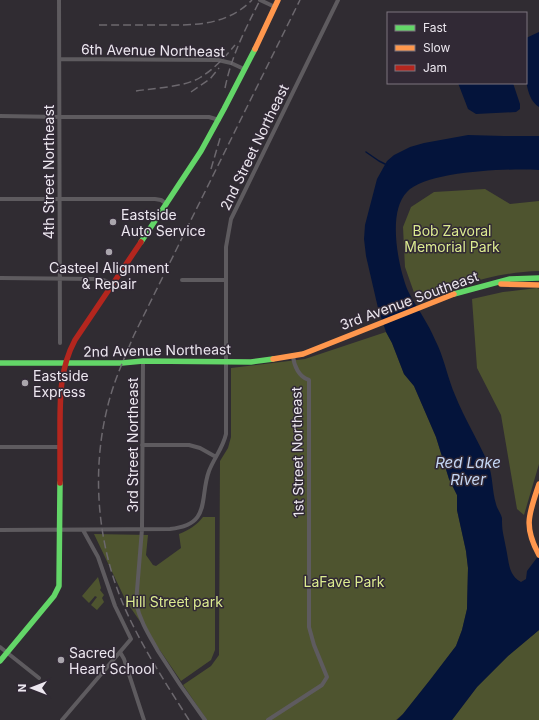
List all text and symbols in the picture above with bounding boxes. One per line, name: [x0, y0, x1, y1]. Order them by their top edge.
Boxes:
legend: [387, 12, 527, 84]
text: Fast: [423, 20, 447, 35]
street label: 6th Avenue Northeast: [81, 40, 226, 60]
text: Slow: [423, 40, 451, 55]
text: Jam: [423, 60, 447, 75]
street label: 2nd Street Northeast: [216, 81, 292, 213]
street label: 4th Street Northeast: [40, 104, 57, 239]
place label: Eastside Auto Service: [121, 206, 206, 239]
marker: Eastside Auto Service: [108, 217, 118, 227]
park label: Bob Zavoral Memorial Park: [404, 222, 500, 255]
marker: Casteel Alignment & Repair: [104, 247, 114, 257]
place label: Casteel Alignment & Repair: [49, 259, 169, 292]
street label: 3rd Avenue Southeast: [338, 267, 481, 333]
street label: 2nd Avenue Northeast: [83, 340, 231, 360]
place label: Eastside Express: [33, 367, 89, 400]
street label: 3rd Street Northeast: [124, 377, 141, 513]
marker: Eastside Express: [20, 378, 30, 388]
street label: 1st Street Northeast: [287, 386, 307, 517]
water label: Red Lake River: [435, 453, 501, 489]
park label: LaFave Park: [303, 573, 385, 590]
park label: Hill Street park: [125, 593, 223, 610]
place label: Sacred Heart School: [69, 644, 155, 677]
marker: Sacred Heart School: [56, 655, 66, 665]
north arrow: [12, 668, 52, 708]
text: N: [15, 684, 29, 692]

